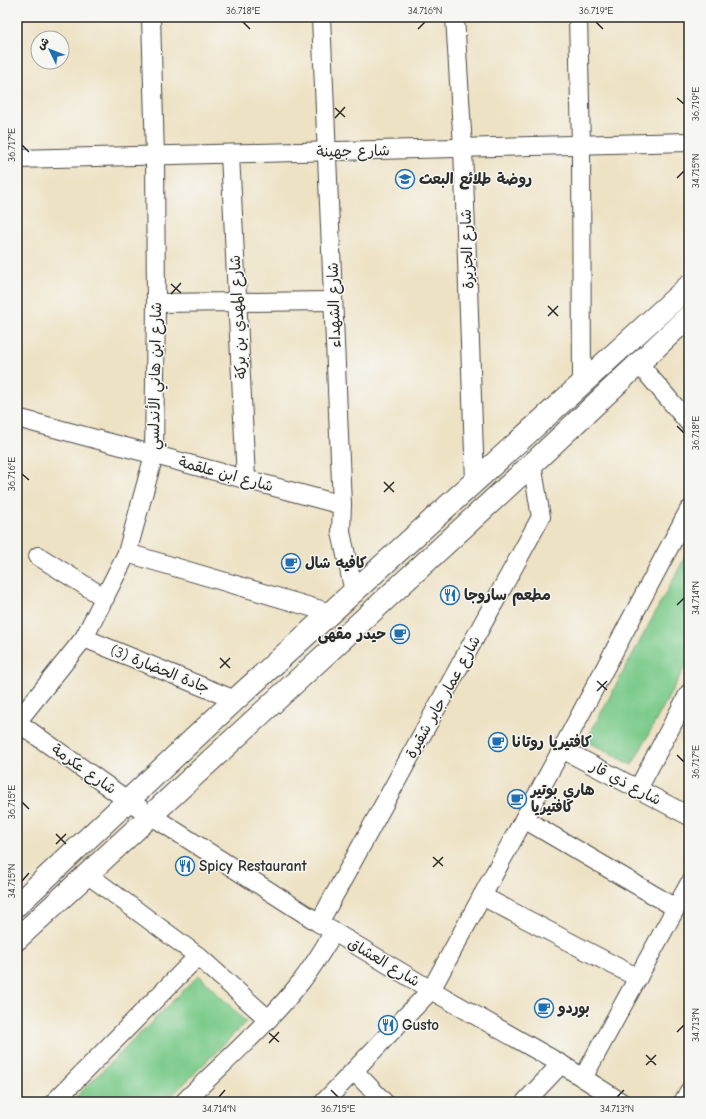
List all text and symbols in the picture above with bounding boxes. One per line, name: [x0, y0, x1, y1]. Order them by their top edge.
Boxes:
text: 36.718°E: [226, 5, 260, 17]
text: 34.716°N: [408, 5, 442, 17]
text: 36.719°E: [579, 5, 613, 17]
north arrow: [30, 30, 70, 70]
text: ش: [34, 35, 52, 52]
text: 36.719°E: [690, 87, 702, 121]
text: 36.717°E: [6, 128, 18, 162]
street label: شارع جهينة: [316, 141, 390, 162]
text: 34.715°N: [690, 154, 702, 188]
school or university icon: روضة طلائع البعث: [394, 168, 416, 190]
place label: روضة طلائع البعث: [419, 170, 532, 190]
street label: شارع الجزيرة: [457, 209, 478, 289]
street label: شارع المهدي بن بركة: [226, 254, 252, 380]
street label: شارع الشهداء: [324, 262, 345, 348]
street label: شارع ابن هاني الأندلسي: [144, 302, 169, 450]
text: 36.718°E: [690, 416, 702, 450]
street label: شارع ابن علقمة: [176, 453, 275, 496]
text: 36.716°E: [6, 457, 18, 491]
cafe icon: كافيه شال: [280, 552, 302, 574]
place label: كافيه شال: [305, 554, 367, 572]
text: 34.714°N: [690, 581, 702, 615]
restaurant icon: مطعم ساروجا: [439, 584, 461, 606]
place label: مطعم ساروجا: [464, 586, 551, 606]
cafe icon: حيدر مقهى: [389, 623, 411, 645]
place label: حيدر مقهى: [318, 625, 386, 644]
street label: شارع عمار جابر شقيرة: [402, 632, 485, 762]
street label: جادة الحضارة (3): [108, 641, 212, 697]
cafe icon: كافتيريا روتانا: [487, 731, 509, 753]
place label: كافتيريا روتانا: [512, 733, 592, 751]
street label: شارع عكرمة: [48, 740, 120, 799]
text: 36.717°E: [690, 745, 702, 779]
street label: شارع ذي قار: [586, 756, 664, 811]
place label: هاري بوتير كافتيريا: [529, 781, 595, 816]
text: 36.715°E: [6, 785, 18, 819]
cafe icon: هاري بوتير كافتيريا: [506, 788, 528, 810]
restaurant icon: Spicy Restaurant: [174, 855, 196, 877]
place label: Spicy Restaurant: [199, 857, 308, 875]
text: 34.715°N: [6, 864, 18, 898]
street label: شارع العشاق: [344, 934, 423, 991]
cafe icon: بوردو: [533, 997, 555, 1019]
place label: بوردو: [557, 999, 590, 1018]
text: 34.713°N: [690, 1008, 702, 1042]
restaurant icon: Gusto: [377, 1014, 399, 1036]
place label: Gusto: [402, 1016, 439, 1034]
text: 34.714°N: [202, 1103, 236, 1115]
text: 36.715°E: [321, 1103, 355, 1115]
text: 34.713°N: [600, 1103, 634, 1115]

